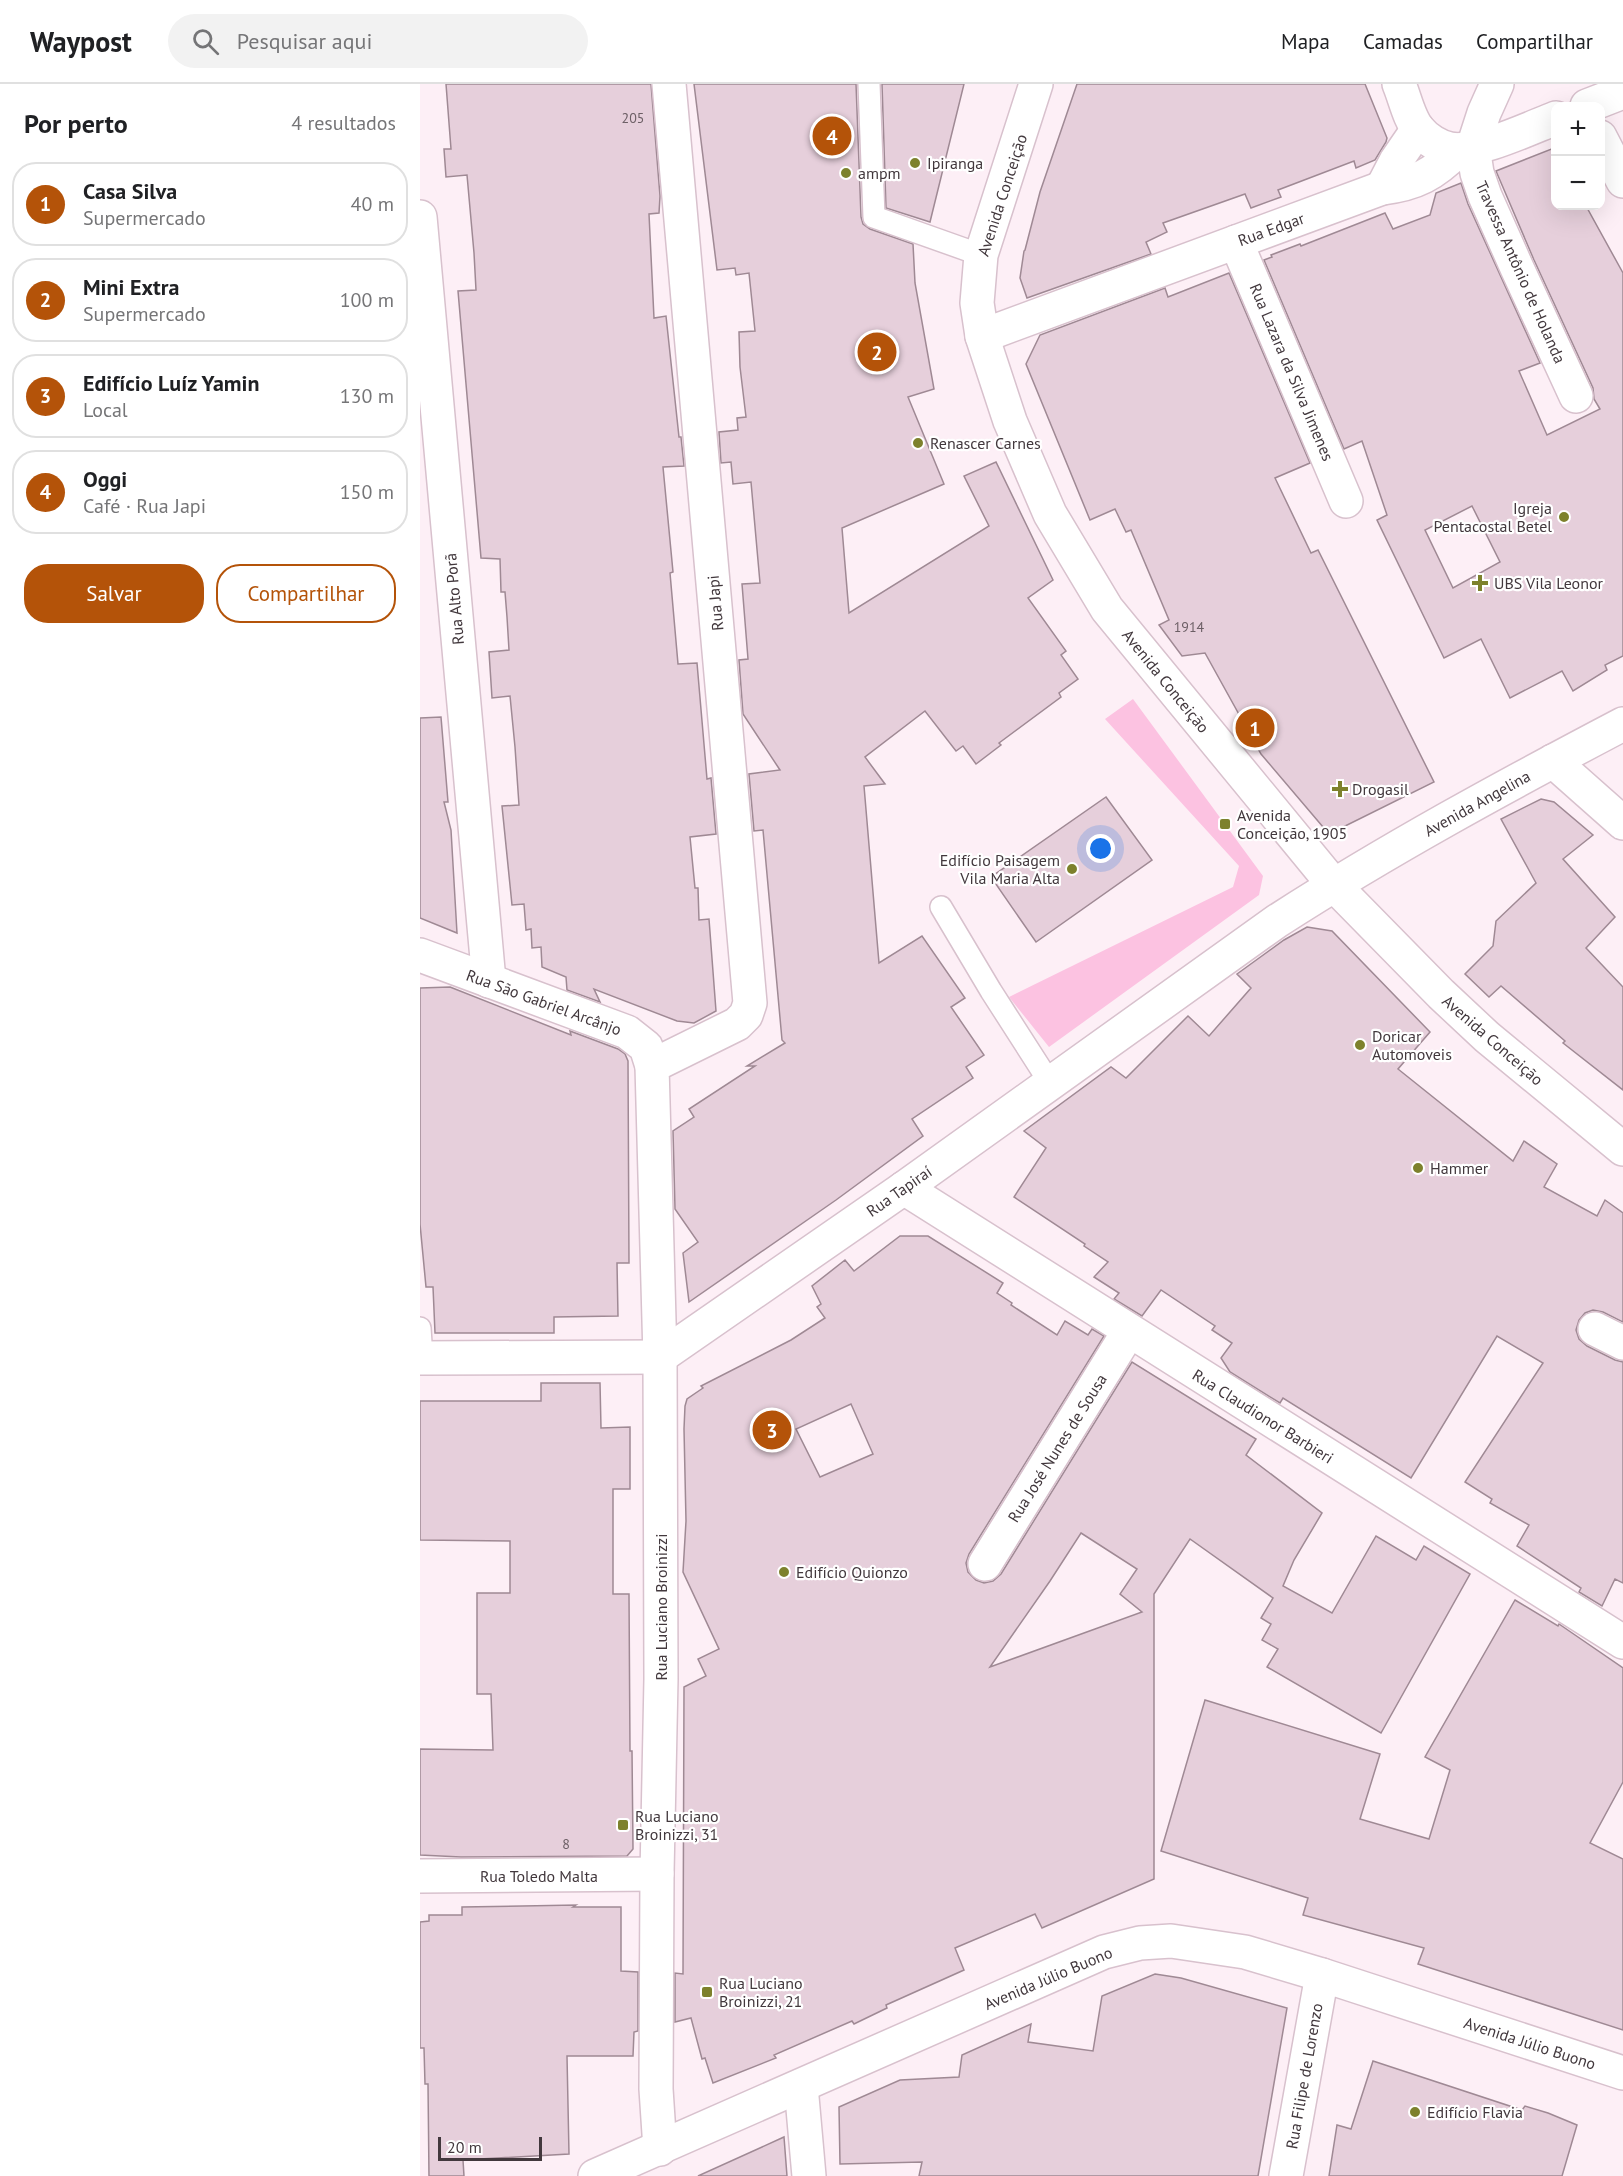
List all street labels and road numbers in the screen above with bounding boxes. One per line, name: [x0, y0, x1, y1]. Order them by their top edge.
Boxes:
street label: Avenida Conceição: [973, 131, 1031, 259]
street label: Travessa Antônio de Holanda: [1472, 178, 1570, 366]
street label: Rua Edgar: [1235, 208, 1308, 250]
street label: Rua Lazara da Silva Jimenes: [1246, 280, 1339, 464]
street label: Rua Alto Porã: [440, 552, 468, 646]
street label: Rua Japi: [703, 574, 727, 632]
street label: Avenida Conceição: [1118, 625, 1214, 737]
street label: Avenida Angelina: [1420, 766, 1534, 840]
street label: Rua São Gabriel Arcânjo: [464, 965, 624, 1039]
street label: Avenida Conceição: [1438, 991, 1548, 1089]
street label: Rua Tapiraí: [862, 1161, 936, 1221]
street label: Rua Claudionor Barbieri: [1189, 1364, 1337, 1468]
street label: Rua José Nunes de Sousa: [1003, 1370, 1111, 1526]
street label: Rua Luciano Broinizzi: [651, 1533, 671, 1681]
street label: Rua Toledo Malta: [480, 1866, 598, 1886]
street label: Avenida Júlio Buono: [981, 1942, 1115, 2014]
street label: Rua Filipe de Lorenzo: [1281, 2002, 1327, 2150]
street label: Avenida Júlio Buono: [1462, 2012, 1598, 2074]

